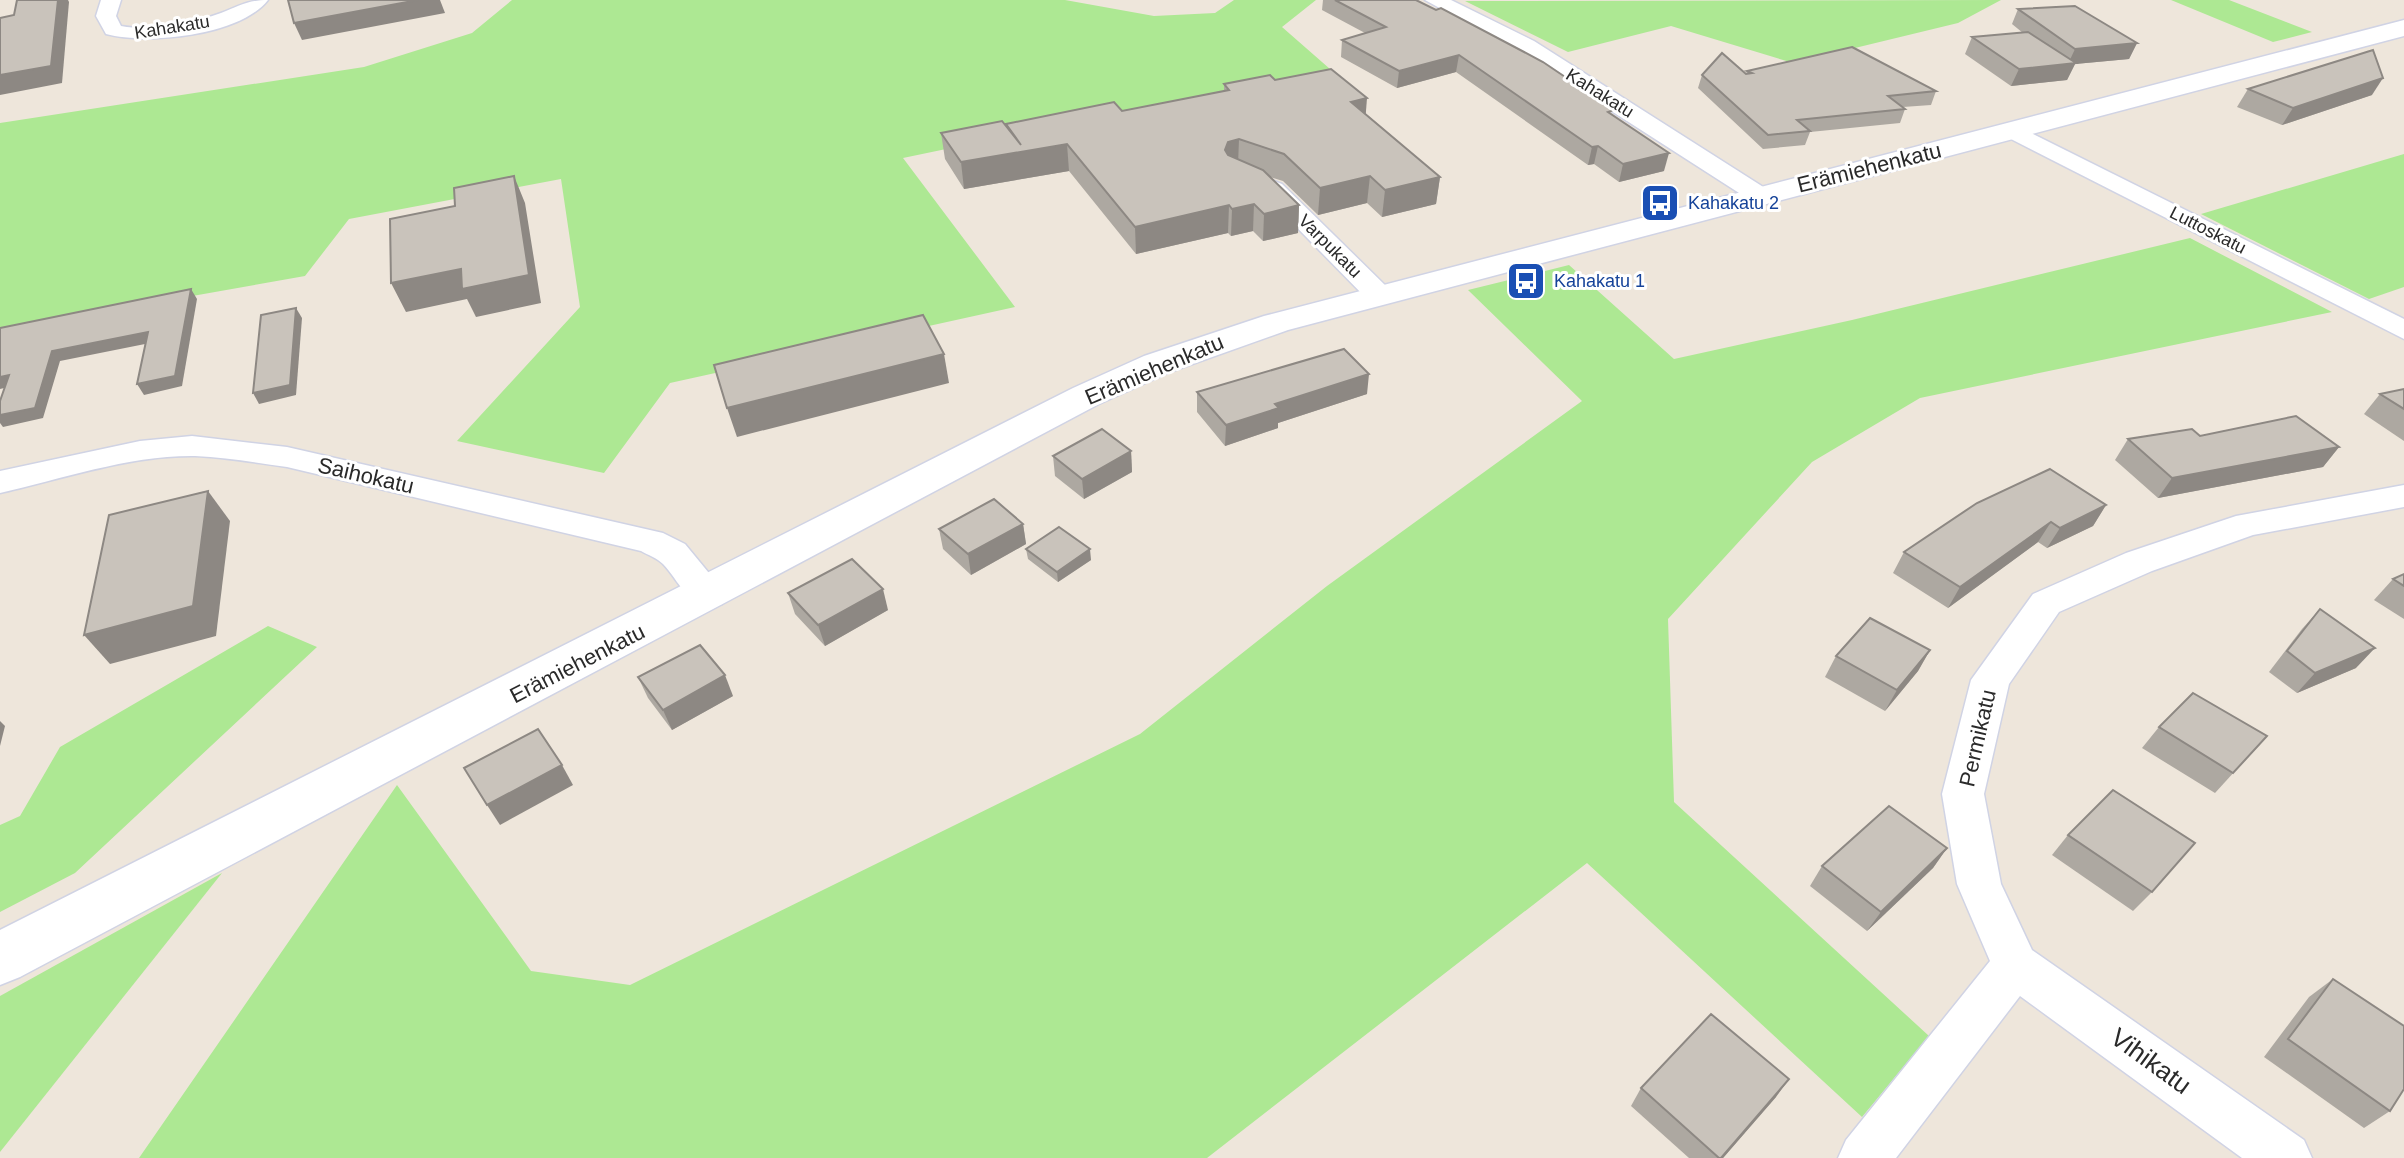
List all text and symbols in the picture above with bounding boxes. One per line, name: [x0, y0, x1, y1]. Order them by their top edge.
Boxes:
street label: Kahakatu: [133, 11, 211, 43]
street label: Kahakatu: [1562, 64, 1638, 122]
street label: Erämiehenkatu: [1794, 137, 1944, 198]
bus stop icon: Kahakatu 2: [1639, 182, 1681, 224]
place label: Kahakatu 2: [1688, 193, 1779, 213]
street label: Luttoskatu: [2166, 202, 2250, 258]
street label: Varpukatu: [1294, 210, 1366, 282]
bus stop icon: Kahakatu 1: [1505, 260, 1547, 302]
place label: Kahakatu 1: [1554, 271, 1645, 291]
street label: Erämiehenkatu: [1081, 329, 1227, 410]
street label: Saihokatu: [315, 452, 416, 499]
street label: Erämiehenkatu: [506, 619, 649, 708]
street label: Permikatu: [1954, 687, 2001, 789]
street label: Vihikatu: [2105, 1022, 2197, 1100]

